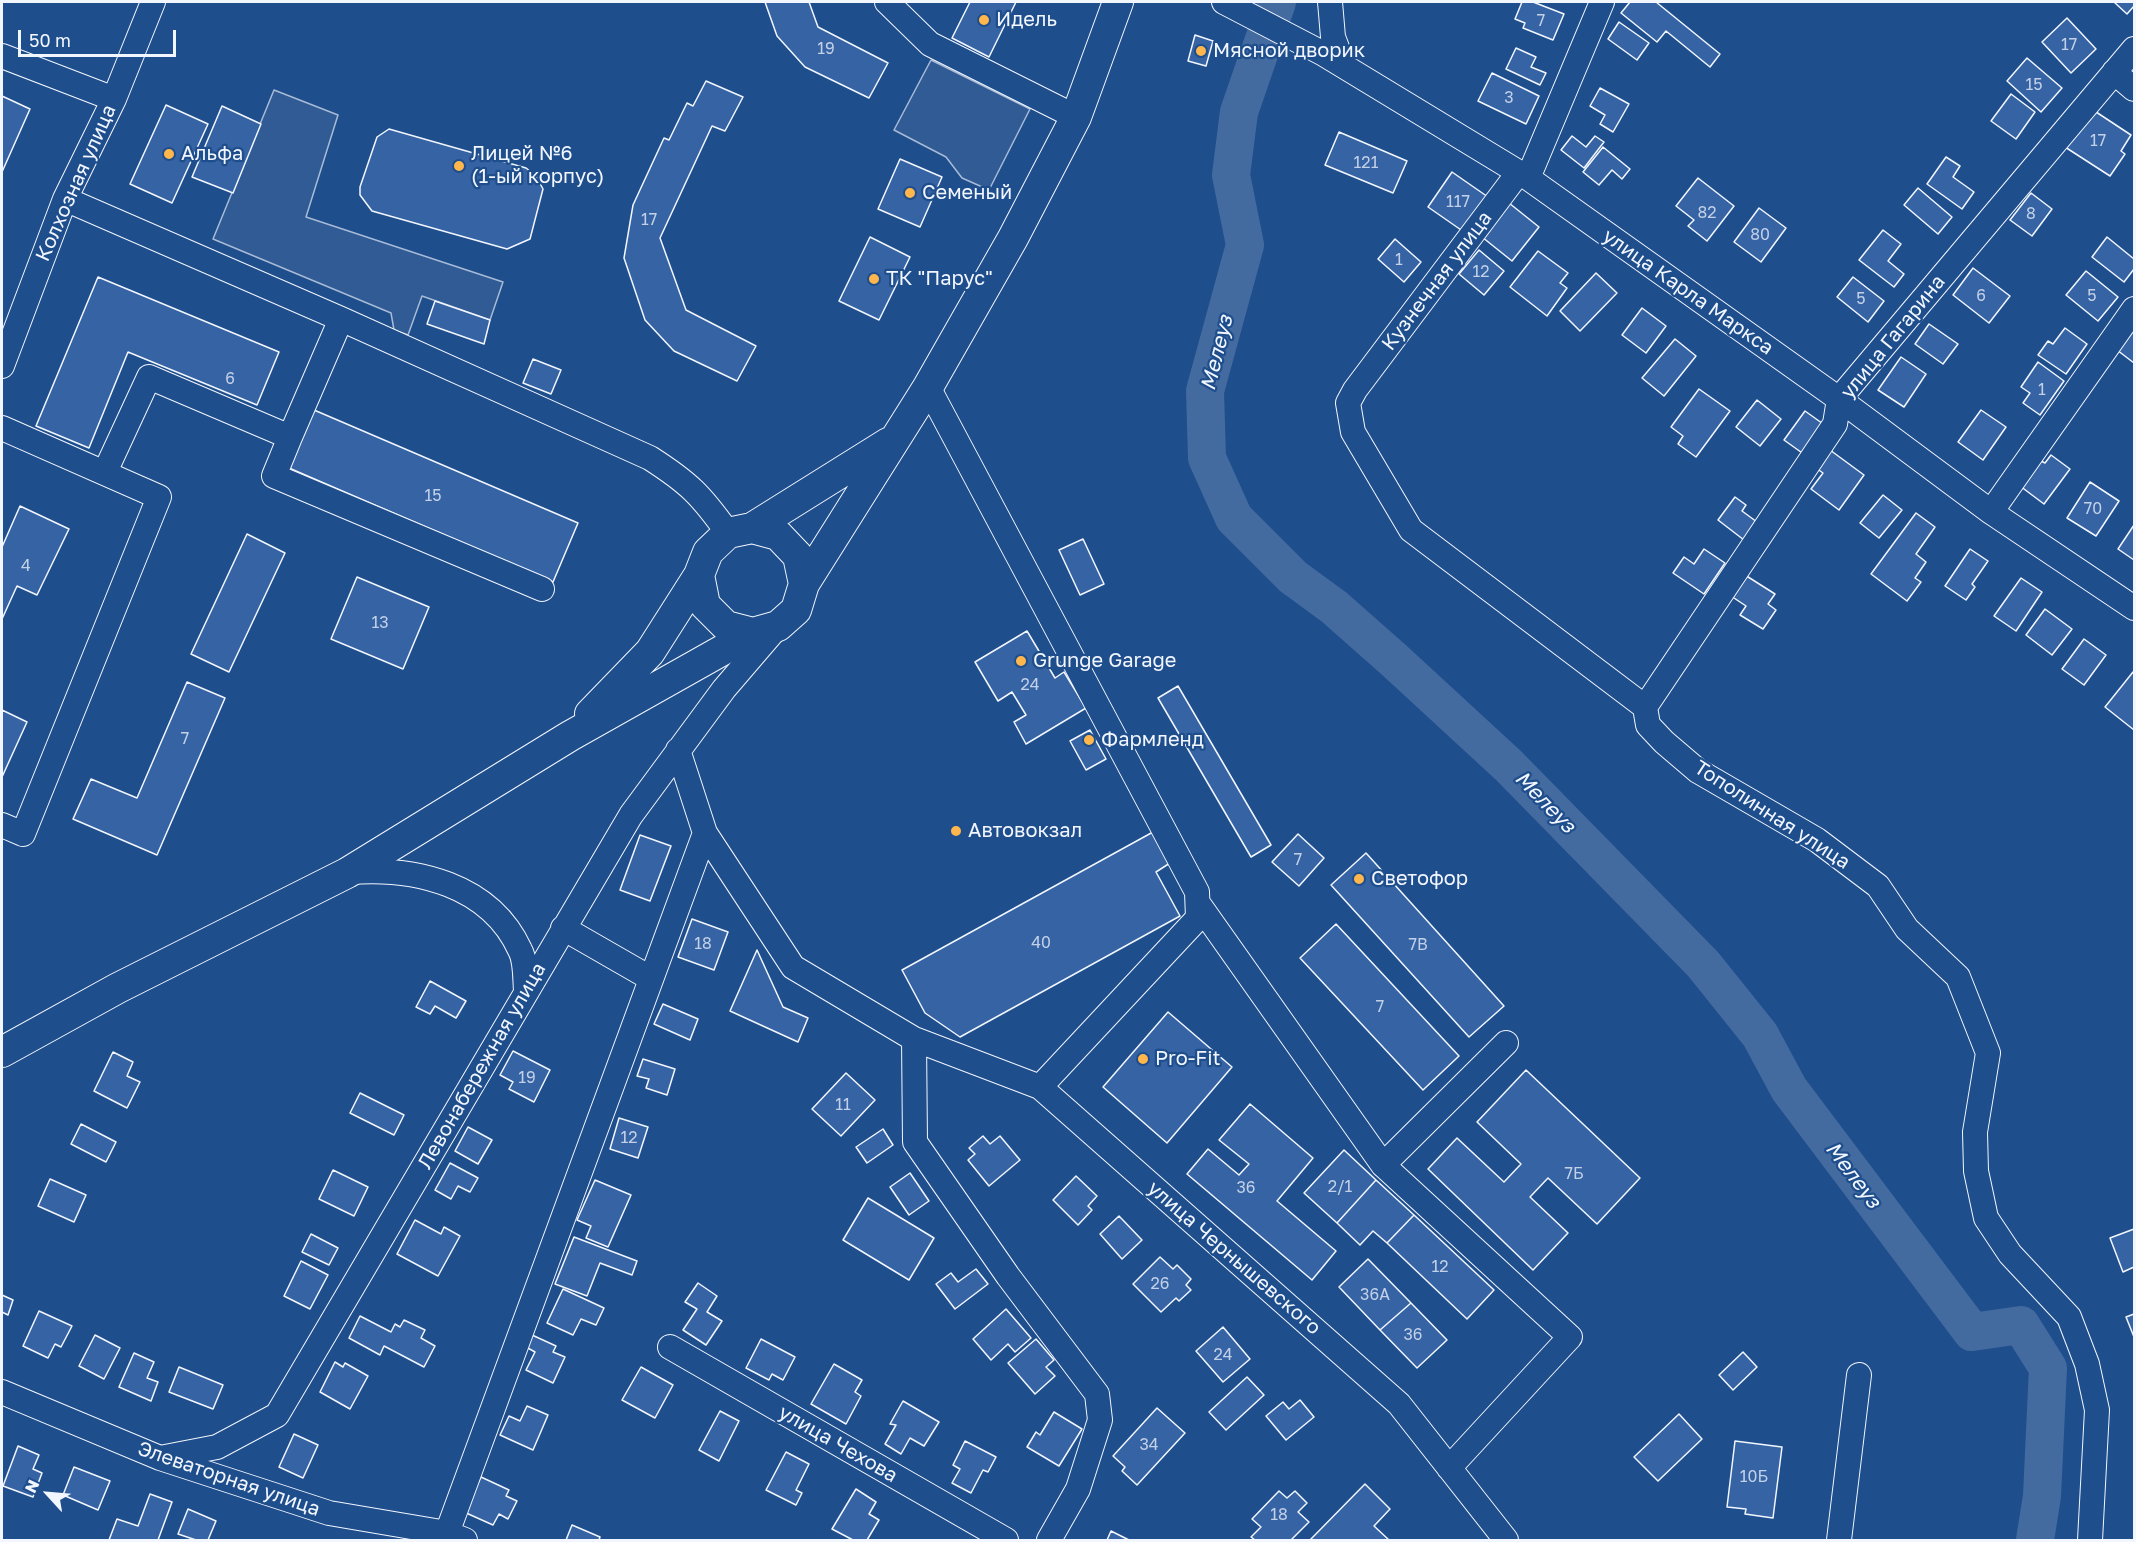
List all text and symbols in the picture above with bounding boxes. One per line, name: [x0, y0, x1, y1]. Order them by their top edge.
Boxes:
place label: Идель: [996, 8, 1057, 32]
house number: 7: [1537, 11, 1545, 31]
marker: Идель: [977, 13, 991, 27]
scale bar: [21, 18, 178, 56]
text: 50 m: [29, 29, 71, 51]
house number: 17: [2061, 35, 2077, 55]
house number: 19: [817, 39, 835, 59]
place label: Мясной дворик: [1213, 39, 1365, 63]
marker: Мясной дворик: [1194, 44, 1208, 58]
house number: 15: [2025, 75, 2043, 95]
house number: 3: [1504, 88, 1514, 108]
street label: Колхозная улица: [31, 101, 121, 265]
house number: 17: [2090, 131, 2106, 151]
place label: Альфа: [181, 142, 243, 166]
place label: Лицей №6 (1-ый корпус): [471, 142, 604, 189]
marker: Альфа: [162, 147, 176, 161]
house number: 121: [1354, 153, 1378, 173]
marker: Лицей №6 (1-ый корпус): [452, 159, 466, 173]
place label: Семеный: [922, 181, 1012, 205]
marker: Семеный: [903, 186, 917, 200]
house number: 117: [1446, 192, 1470, 212]
house number: 82: [1697, 203, 1717, 223]
house number: 8: [2026, 204, 2036, 224]
street label: Кузнечная улица: [1377, 207, 1497, 355]
house number: 17: [641, 210, 657, 230]
street label: улица Карла Маркса: [1598, 224, 1778, 360]
house number: 80: [1750, 225, 1770, 245]
house number: 1: [1395, 250, 1403, 270]
house number: 12: [1472, 262, 1490, 282]
place label: ТК "Парус": [886, 267, 993, 291]
street label: улица Гагарина: [1836, 270, 1950, 404]
marker: ТК "Парус": [867, 272, 881, 286]
house number: 6: [1976, 286, 1986, 306]
house number: 5: [2087, 286, 2097, 306]
house number: 5: [1856, 289, 1866, 309]
water label: Мелеуз: [1196, 313, 1238, 393]
house number: 6: [225, 369, 235, 389]
house number: 1: [2038, 380, 2046, 400]
house number: 15: [424, 486, 442, 506]
house number: 70: [2084, 499, 2102, 519]
house number: 4: [21, 556, 31, 576]
house number: 13: [371, 613, 389, 633]
place label: Grunge Garage: [1033, 649, 1176, 673]
marker: Grunge Garage: [1014, 654, 1028, 668]
house number: 24: [1020, 675, 1040, 695]
place label: Фармленд: [1101, 728, 1204, 752]
house number: 7: [181, 729, 189, 749]
marker: Фармленд: [1082, 733, 1096, 747]
street label: Тополинная улица: [1690, 756, 1854, 874]
water label: Мелеуз: [1509, 766, 1581, 838]
place label: Автовокзал: [968, 819, 1082, 843]
marker: Автовокзал: [949, 824, 963, 838]
house number: 7: [1294, 850, 1302, 870]
place label: Светофор: [1371, 867, 1468, 891]
marker: Светофор: [1352, 872, 1366, 886]
house number: 40: [1031, 933, 1051, 953]
house number: 18: [694, 934, 712, 954]
house number: 7В: [1408, 935, 1428, 955]
street label: Левонабережная улица: [413, 959, 551, 1173]
house number: 7: [1376, 997, 1384, 1017]
place label: Pro-Fit: [1155, 1047, 1221, 1071]
marker: Pro-Fit: [1136, 1052, 1150, 1066]
house number: 19: [518, 1068, 536, 1088]
house number: 11: [835, 1095, 851, 1115]
house number: 12: [620, 1128, 638, 1148]
water label: Мелеуз: [1820, 1137, 1886, 1213]
house number: 7Б: [1564, 1164, 1584, 1184]
street label: улица Чернышевского: [1142, 1176, 1326, 1340]
house number: 2/1: [1328, 1177, 1352, 1197]
house number: 36: [1236, 1178, 1256, 1198]
house number: 12: [1431, 1257, 1449, 1277]
house number: 26: [1151, 1274, 1169, 1294]
house number: 36А: [1360, 1285, 1390, 1305]
house number: 36: [1403, 1325, 1423, 1345]
house number: 24: [1213, 1345, 1233, 1365]
street label: улица Чехова: [774, 1400, 902, 1488]
house number: 34: [1139, 1435, 1159, 1455]
street label: Элеваторная улица: [135, 1437, 323, 1521]
north arrow: [18, 1464, 78, 1524]
house number: 10Б: [1740, 1467, 1768, 1487]
text: N: [20, 1476, 43, 1496]
house number: 18: [1270, 1505, 1288, 1525]

